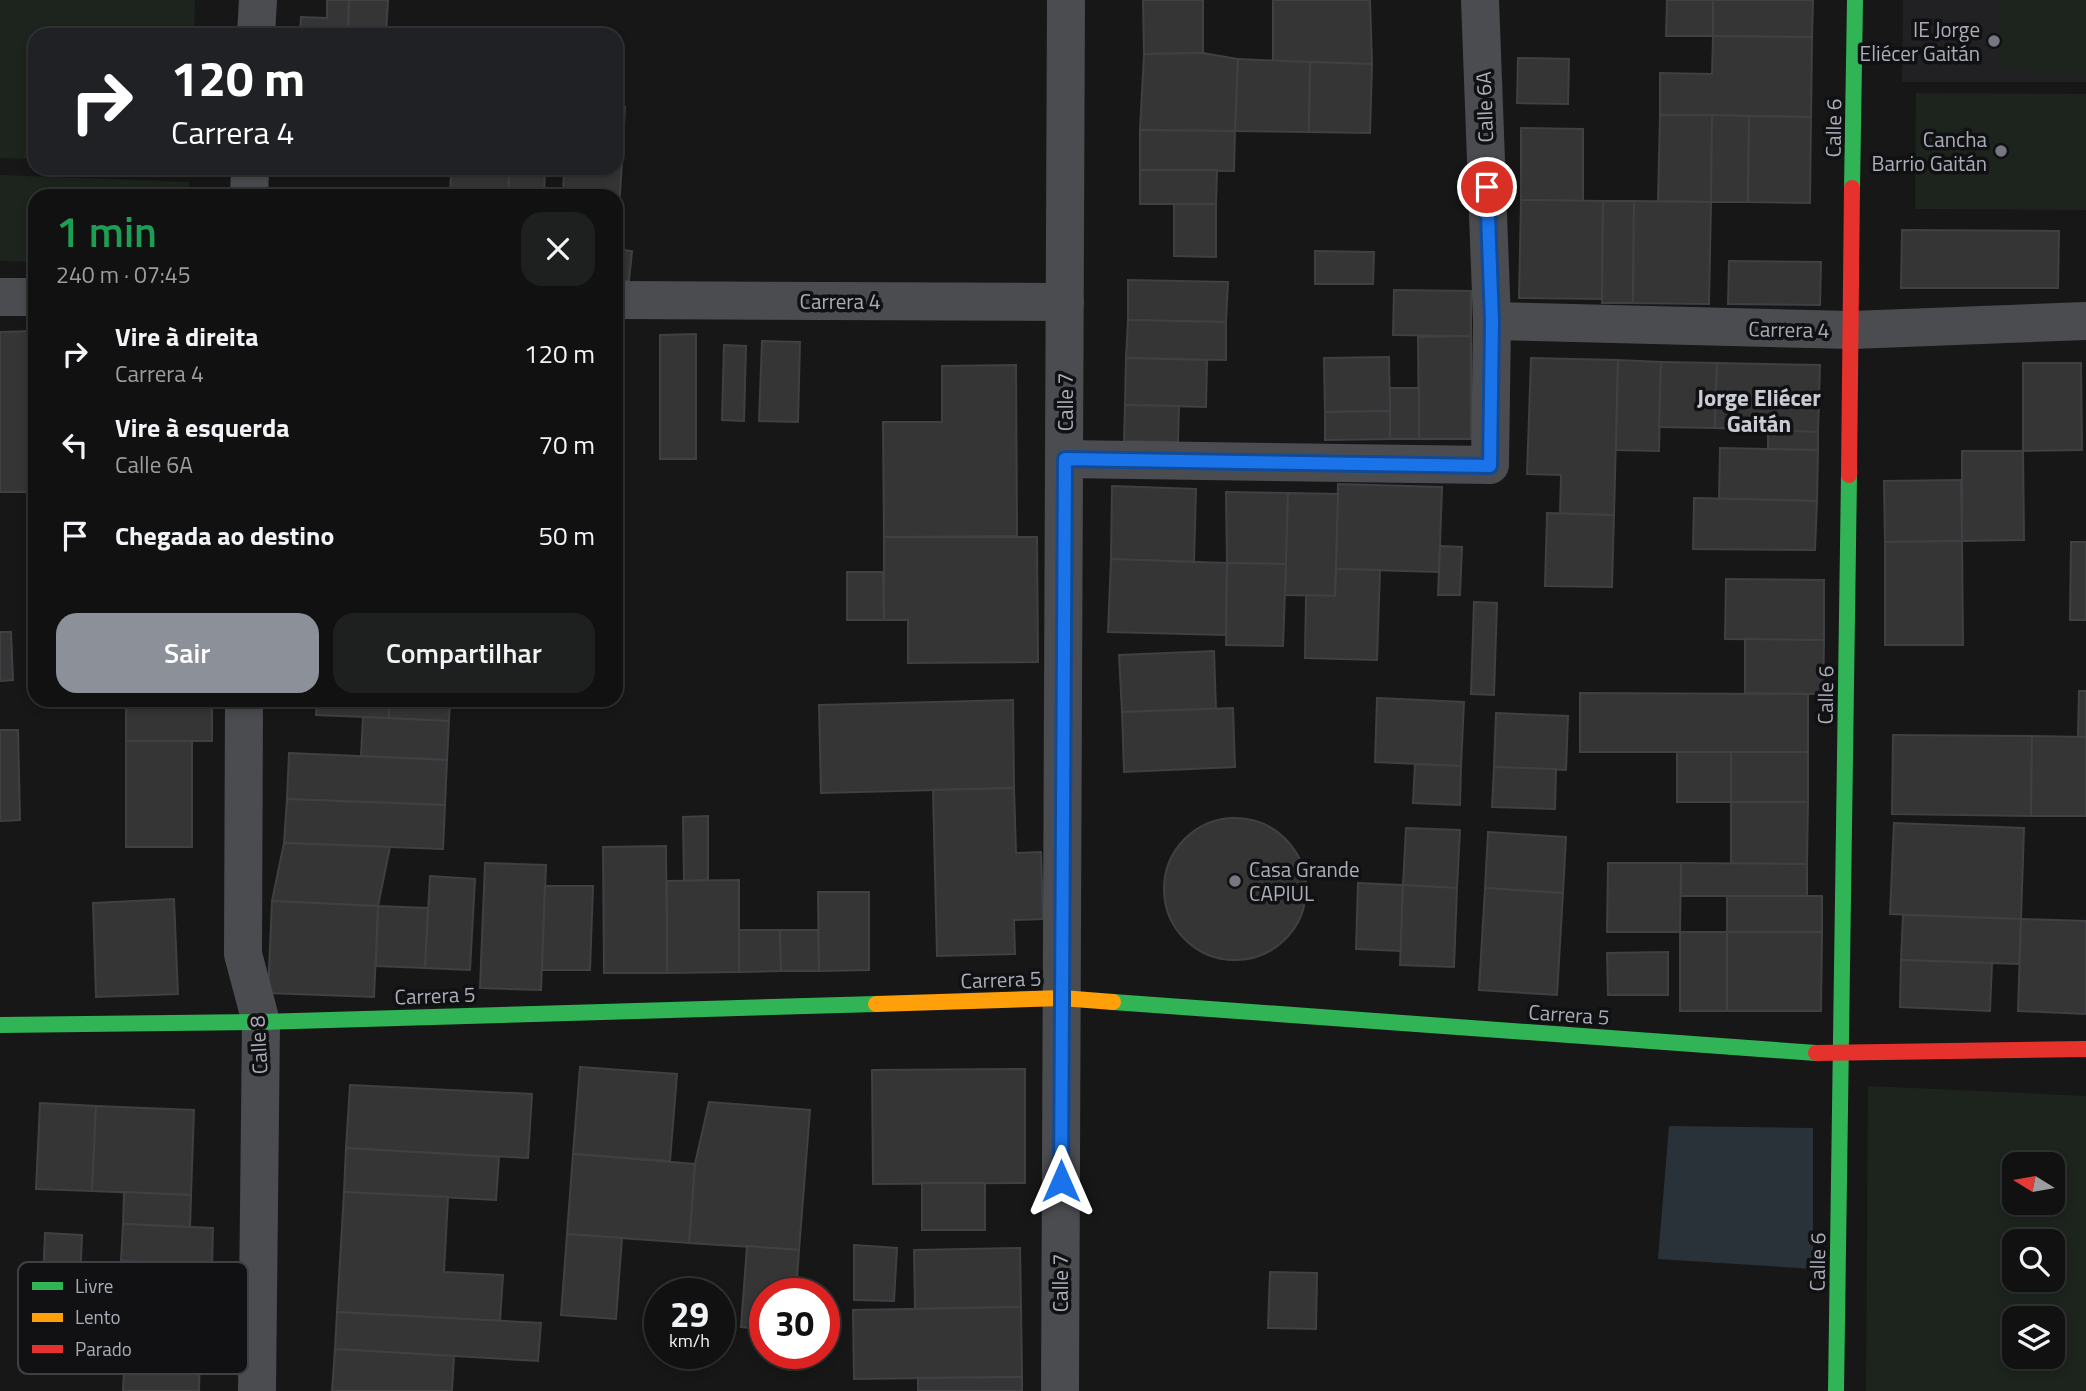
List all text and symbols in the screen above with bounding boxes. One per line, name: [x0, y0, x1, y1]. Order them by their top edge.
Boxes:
place label: IE Jorge Eliécer Gaitán: [1860, 13, 1980, 69]
marker: IE Jorge Eliécer Gaitán: [1986, 33, 2002, 49]
text: 120 m: [171, 40, 305, 115]
icon: right: [56, 56, 147, 147]
street label: Calle 6A: [1467, 70, 1501, 143]
street label: Calle 6: [1816, 98, 1850, 158]
text: Carrera 4: [171, 108, 295, 156]
place label: Cancha Barrio Gaitán: [1871, 123, 1987, 179]
marker: Cancha Barrio Gaitán: [1993, 143, 2009, 159]
pin: [1457, 157, 1517, 217]
icon: arrive: [1468, 168, 1506, 206]
text: 1 min: [56, 199, 157, 263]
button: close: [521, 212, 595, 286]
text: 240 m · 07:45: [56, 257, 191, 292]
street label: Carrera 4: [799, 285, 881, 317]
street label: Carrera 4: [1748, 312, 1830, 346]
text: Vire à direita: [115, 317, 258, 356]
text: 120 m: [524, 334, 595, 373]
icon: right: [56, 335, 94, 373]
text: Carrera 4: [115, 356, 204, 391]
street label: Calle 7: [1049, 373, 1081, 431]
district label: Jorge Eliécer Gaitán: [1697, 380, 1821, 441]
text: Vire à esquerda: [115, 408, 290, 447]
text: 70 m: [538, 425, 595, 464]
icon: left: [56, 426, 94, 464]
text: Calle 6A: [115, 447, 193, 482]
text: Chegada ao destino: [115, 516, 334, 555]
text: 50 m: [538, 516, 595, 555]
icon: arrive: [56, 517, 94, 555]
button: Sair: [56, 613, 319, 693]
button: Compartilhar: [333, 613, 595, 693]
street label: Calle 6: [1808, 665, 1842, 725]
place label: Casa Grande CAPIUL: [1249, 853, 1360, 909]
marker: Casa Grande CAPIUL: [1227, 873, 1243, 889]
street label: Carrera 5: [960, 962, 1042, 996]
street label: Carrera 5: [394, 978, 476, 1012]
street label: Carrera 5: [1527, 995, 1611, 1033]
street label: Calle 8: [240, 1015, 276, 1075]
position arrow: [1024, 1144, 1098, 1218]
north arrow: [2002, 1152, 2065, 1214]
map controls: [2002, 1152, 2065, 1369]
button: search: [2002, 1229, 2065, 1292]
street label: Calle 6: [1800, 1232, 1834, 1292]
street label: Calle 7: [1044, 1254, 1076, 1312]
legend: [18, 1262, 248, 1374]
text: Livre: [75, 1271, 113, 1300]
speed limit sign: 30: [749, 1278, 840, 1369]
text: 29: [670, 1287, 709, 1341]
text: Lento: [75, 1302, 120, 1331]
button: layers: [2002, 1306, 2065, 1369]
text: km/h: [669, 1327, 710, 1354]
text: Parado: [75, 1334, 132, 1363]

